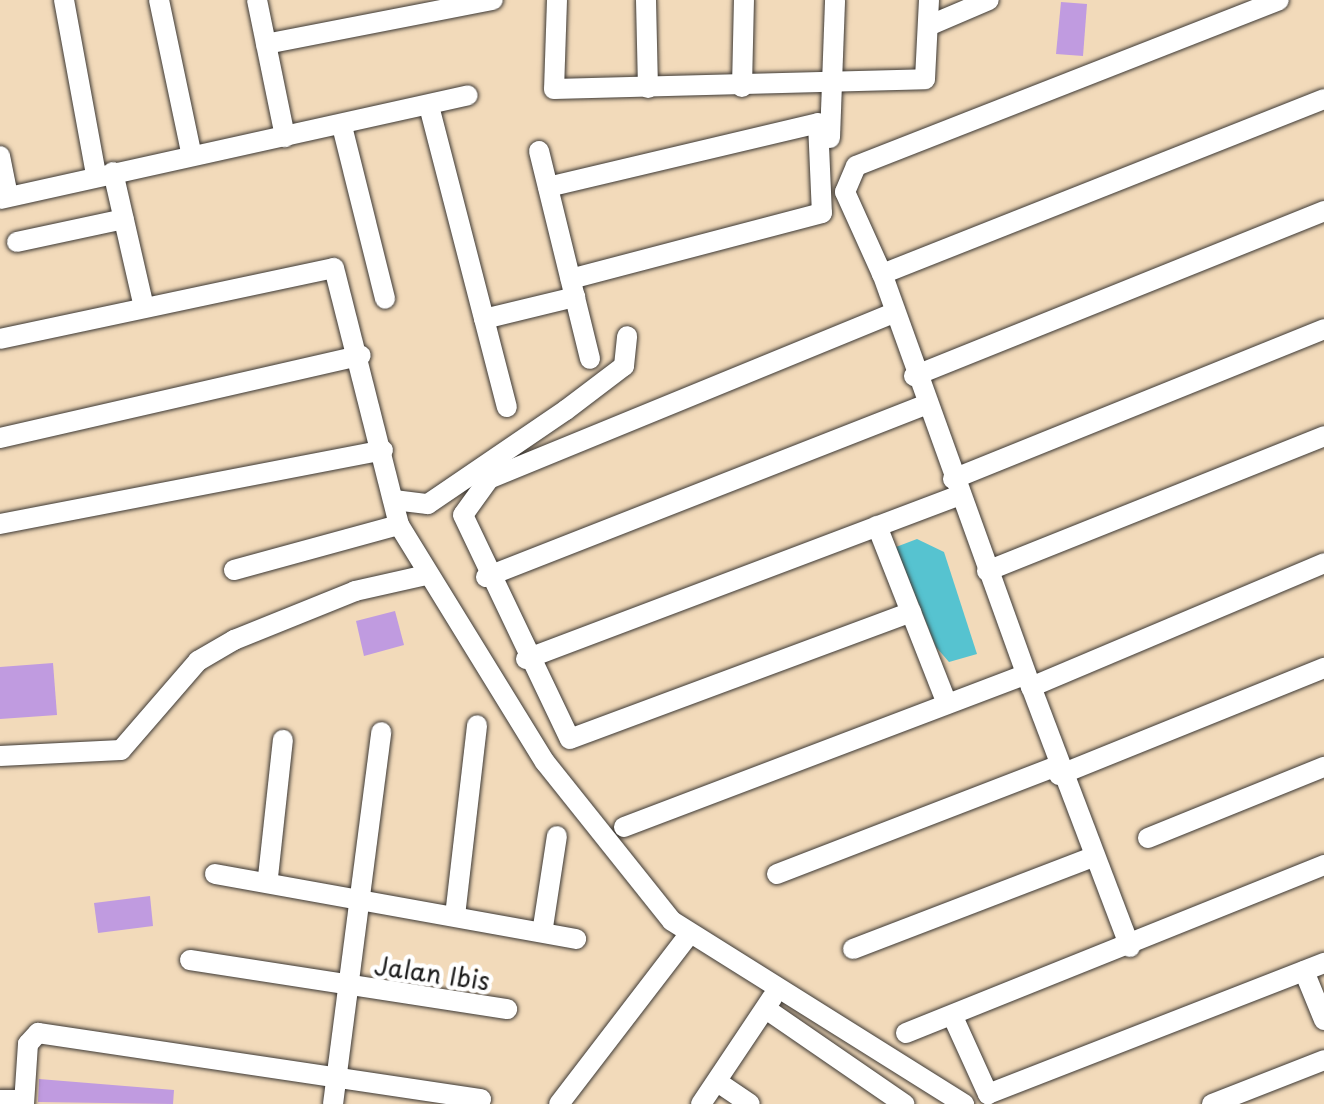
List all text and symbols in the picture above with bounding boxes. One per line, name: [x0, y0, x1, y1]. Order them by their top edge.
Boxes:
street label: Jalan Ibis: [372, 950, 492, 996]

